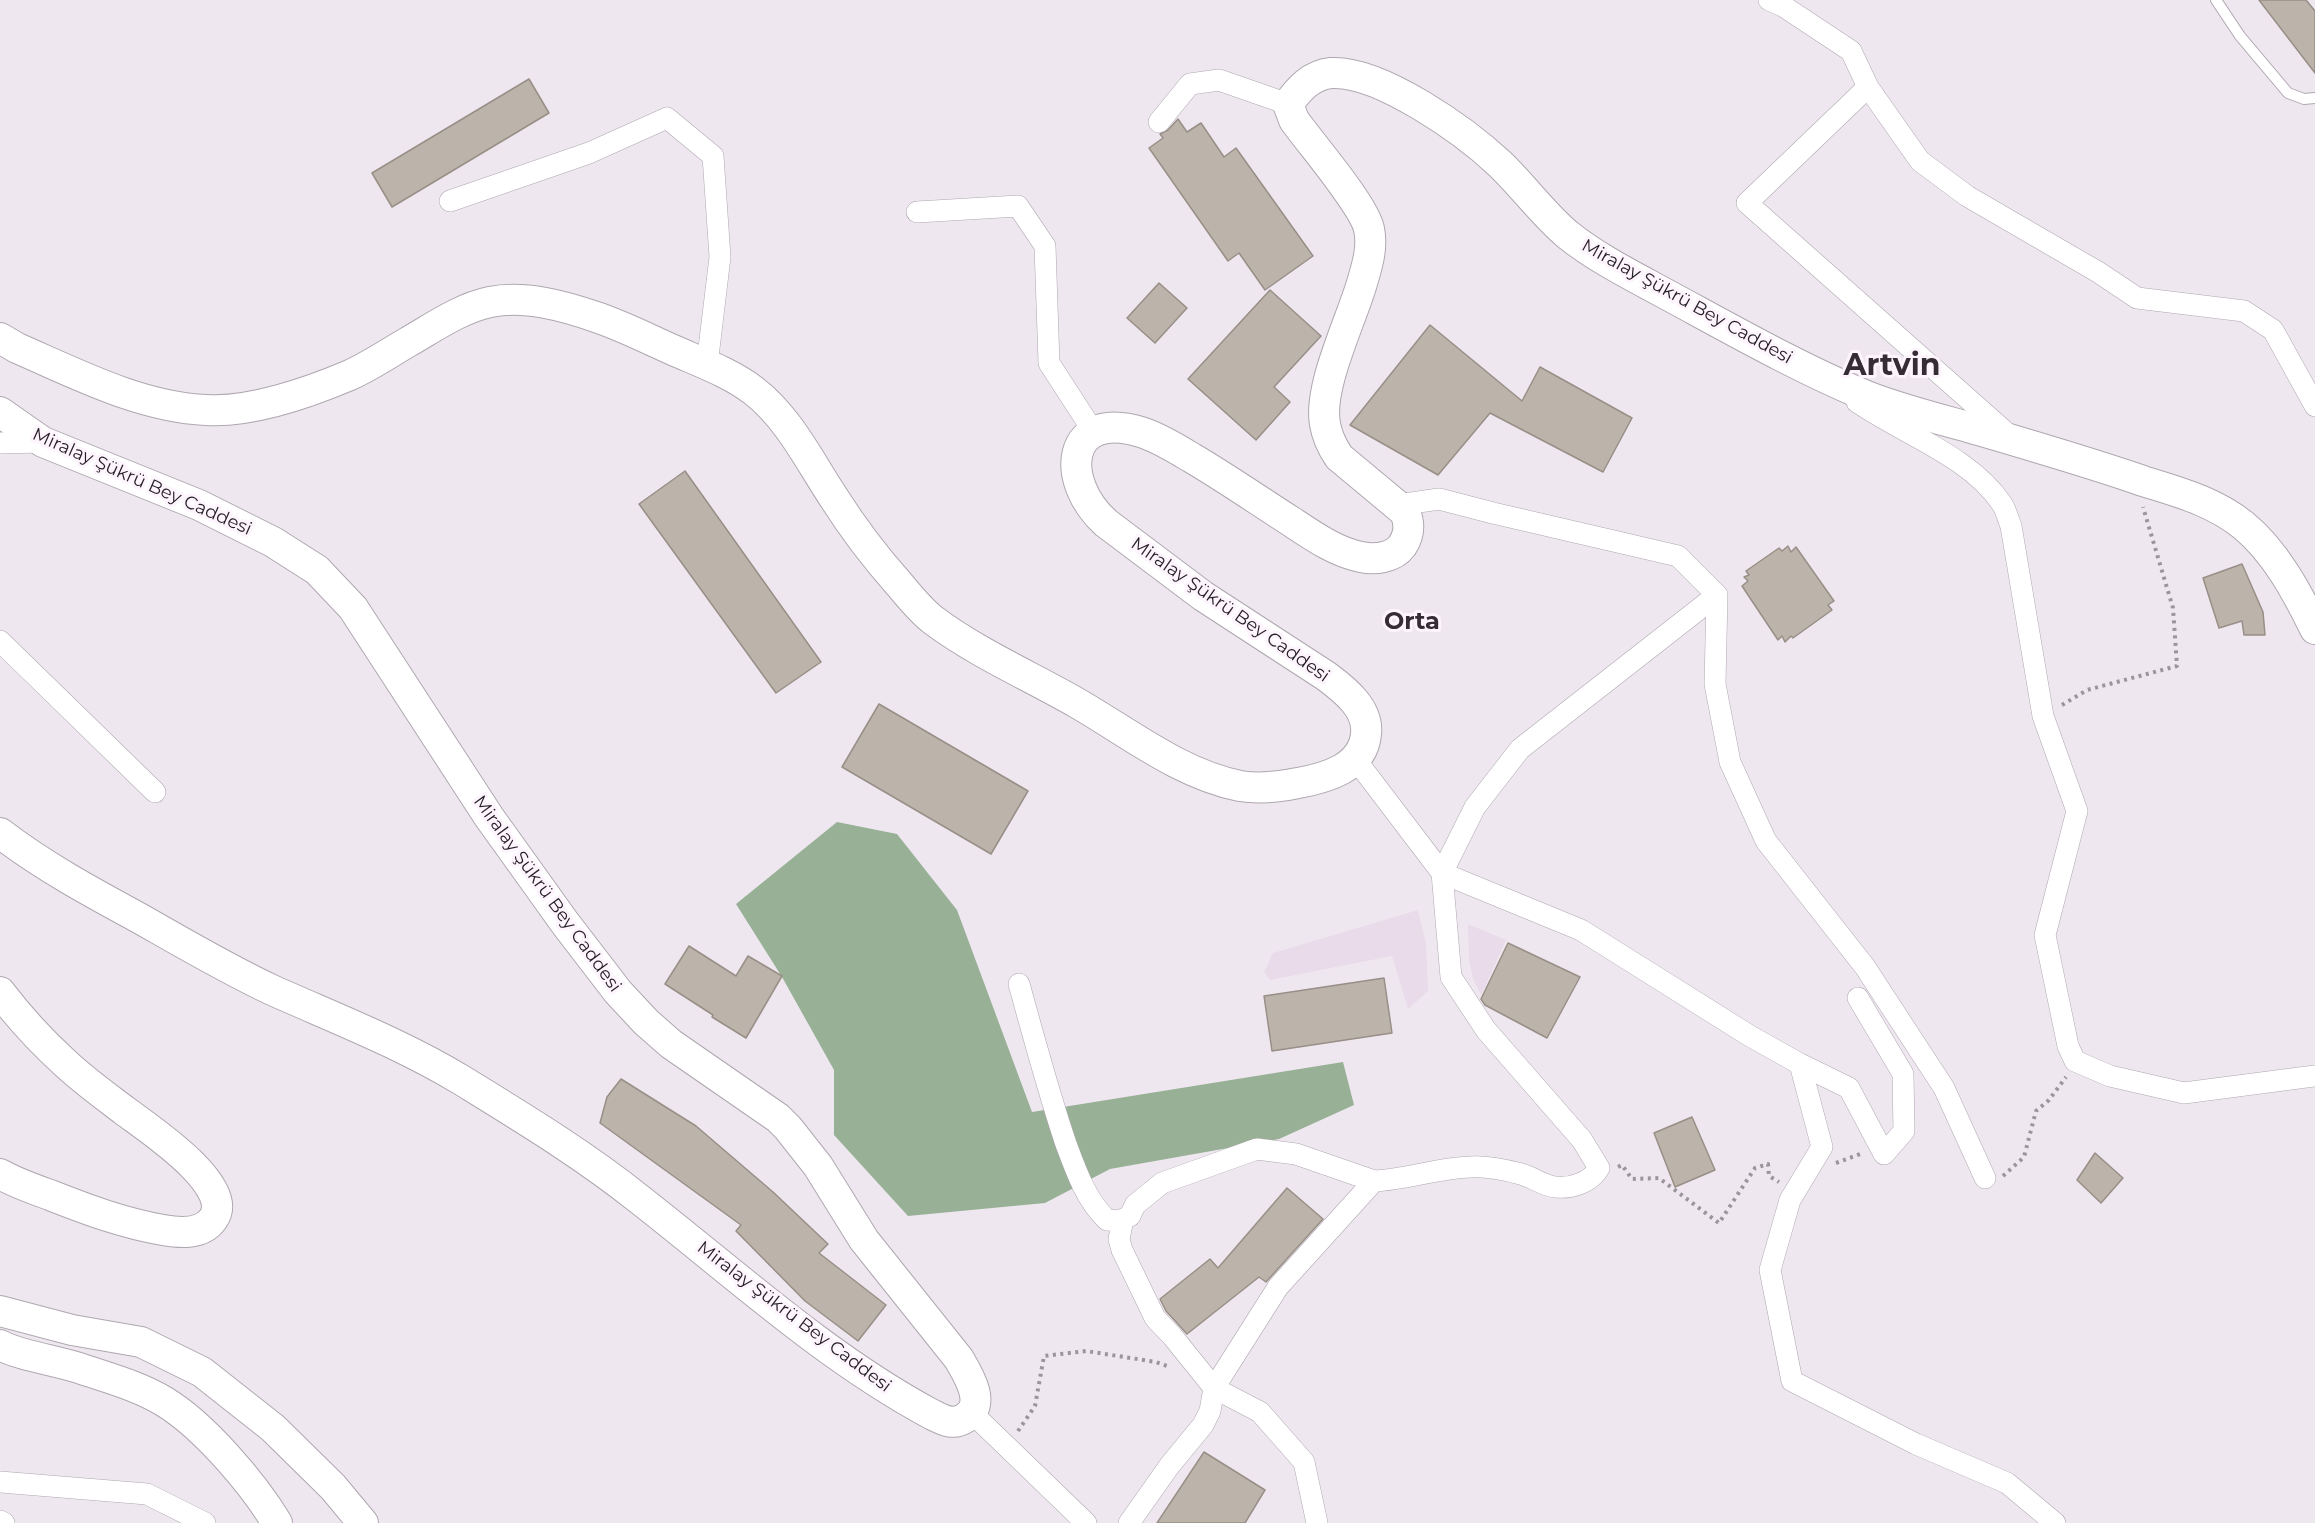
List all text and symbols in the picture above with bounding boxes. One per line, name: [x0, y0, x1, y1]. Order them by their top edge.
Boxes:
street label: Miralay Şükrü Bey Caddesi: [1578, 235, 1796, 369]
district label: Artvin: [1844, 348, 1940, 384]
street label: Miralay Şükrü Bey Caddesi: [29, 424, 255, 540]
street label: Miralay Şükrü Bey Caddesi: [1127, 533, 1333, 687]
district label: Orta: [1384, 608, 1440, 636]
street label: Miralay Şükrü Bey Caddesi: [468, 792, 626, 996]
street label: Miralay Şükrü Bey Caddesi: [693, 1237, 895, 1397]

